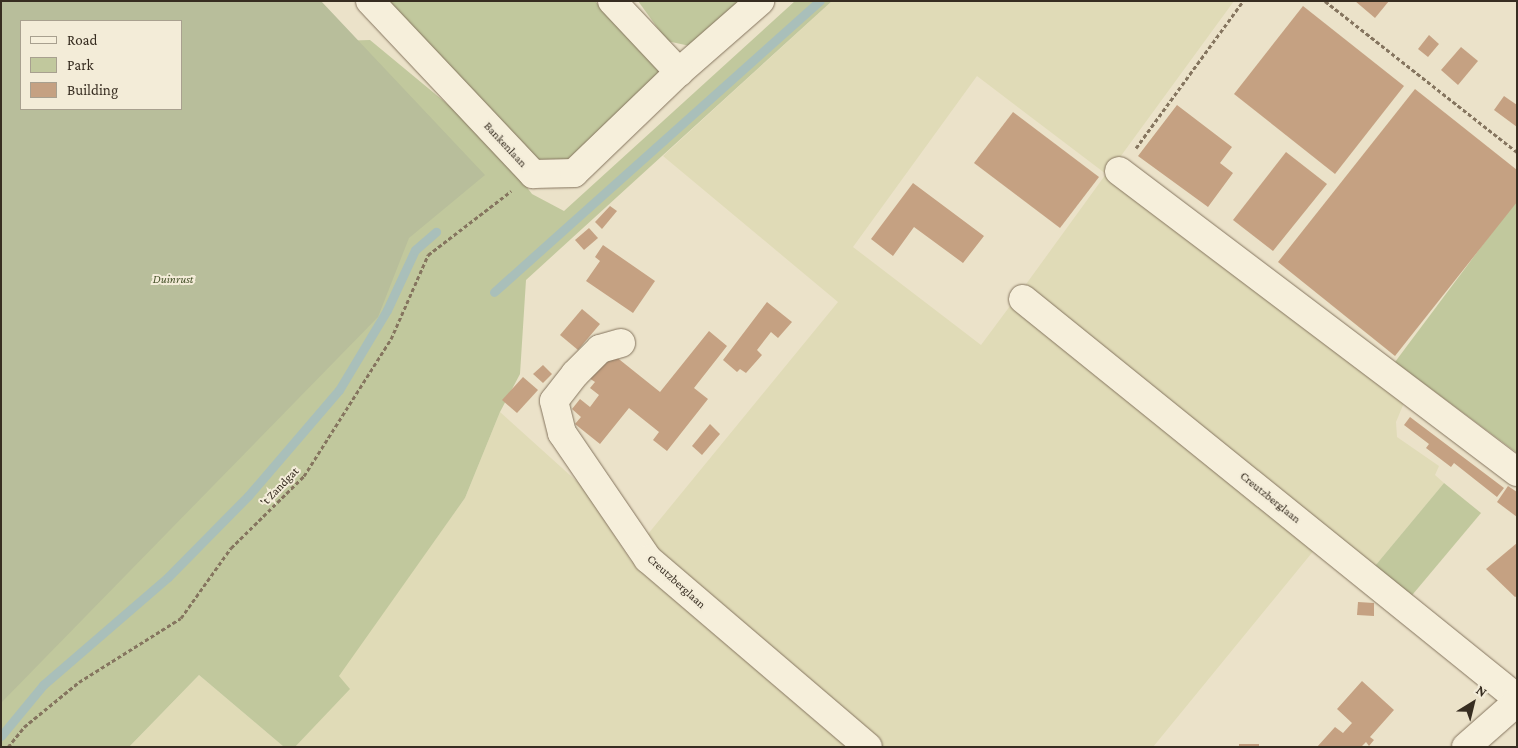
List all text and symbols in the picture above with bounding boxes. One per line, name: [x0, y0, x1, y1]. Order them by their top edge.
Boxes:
legend: [20, 20, 182, 110]
text: Road: [67, 32, 97, 48]
text: Park: [67, 57, 94, 73]
text: Building: [67, 82, 118, 98]
street label: Bankenlaan: [480, 119, 530, 171]
park label: Duinrust: [153, 273, 193, 287]
street label: 't Zandgat: [258, 464, 302, 510]
street label: Creutzberglaan: [1237, 469, 1303, 527]
street label: Creutzberglaan: [644, 552, 708, 612]
north arrow: [1448, 678, 1498, 728]
text: N: [1473, 682, 1490, 700]

